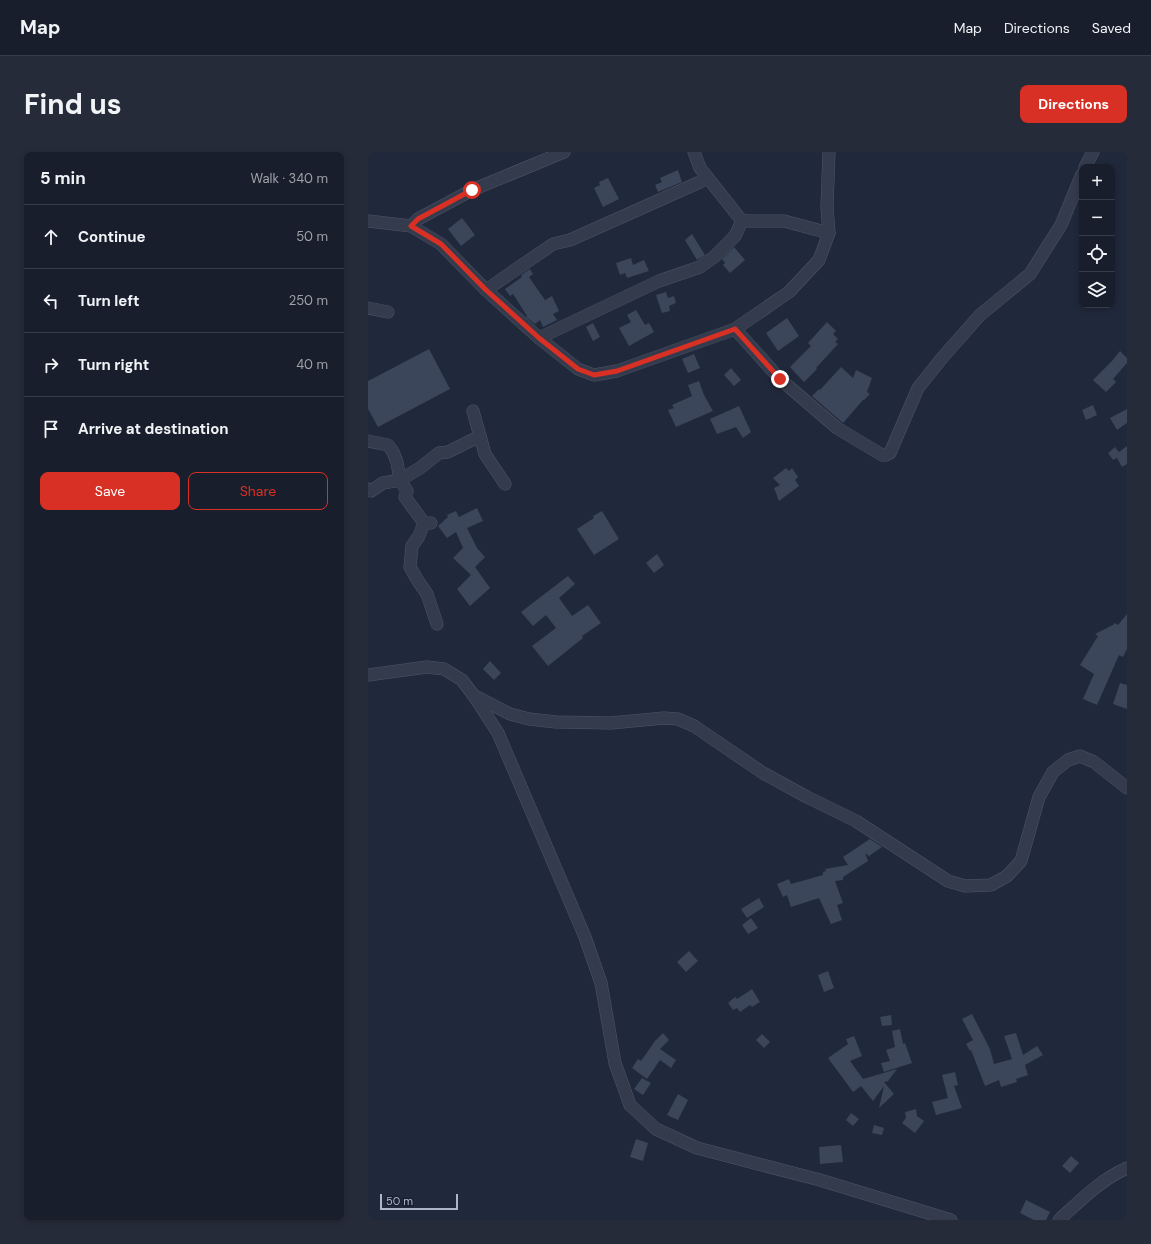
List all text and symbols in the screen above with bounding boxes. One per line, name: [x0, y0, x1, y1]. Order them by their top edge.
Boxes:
text: Map: [20, 15, 60, 40]
text: Map: [954, 19, 982, 37]
text: Directions: [1004, 19, 1070, 37]
text: Saved: [1092, 19, 1131, 37]
button: Directions: [1020, 85, 1127, 123]
text: Find us: [24, 86, 122, 123]
map controls: [1079, 164, 1115, 308]
button: +: [1079, 164, 1115, 200]
text: 5 min: [40, 167, 86, 189]
text: Walk · 340 m: [251, 170, 328, 187]
route start: [463, 181, 481, 199]
button: −: [1079, 200, 1115, 236]
icon: ahead: [40, 226, 62, 248]
text: Continue: [78, 227, 146, 247]
text: 50 m: [296, 228, 328, 245]
button: locate: [1079, 236, 1115, 272]
button: layers: [1079, 272, 1115, 308]
icon: left: [40, 290, 62, 312]
text: Turn left: [78, 291, 139, 311]
text: 250 m: [289, 292, 328, 309]
icon: right: [40, 354, 62, 376]
text: Turn right: [78, 355, 149, 375]
text: 40 m: [296, 356, 328, 373]
route end: [771, 370, 789, 388]
icon: arrive: [40, 418, 62, 440]
text: Arrive at destination: [78, 419, 229, 439]
button: Save: [40, 472, 180, 510]
button: Share: [188, 472, 328, 510]
scale bar: [380, 1192, 458, 1211]
text: 50 m: [386, 1194, 413, 1208]

